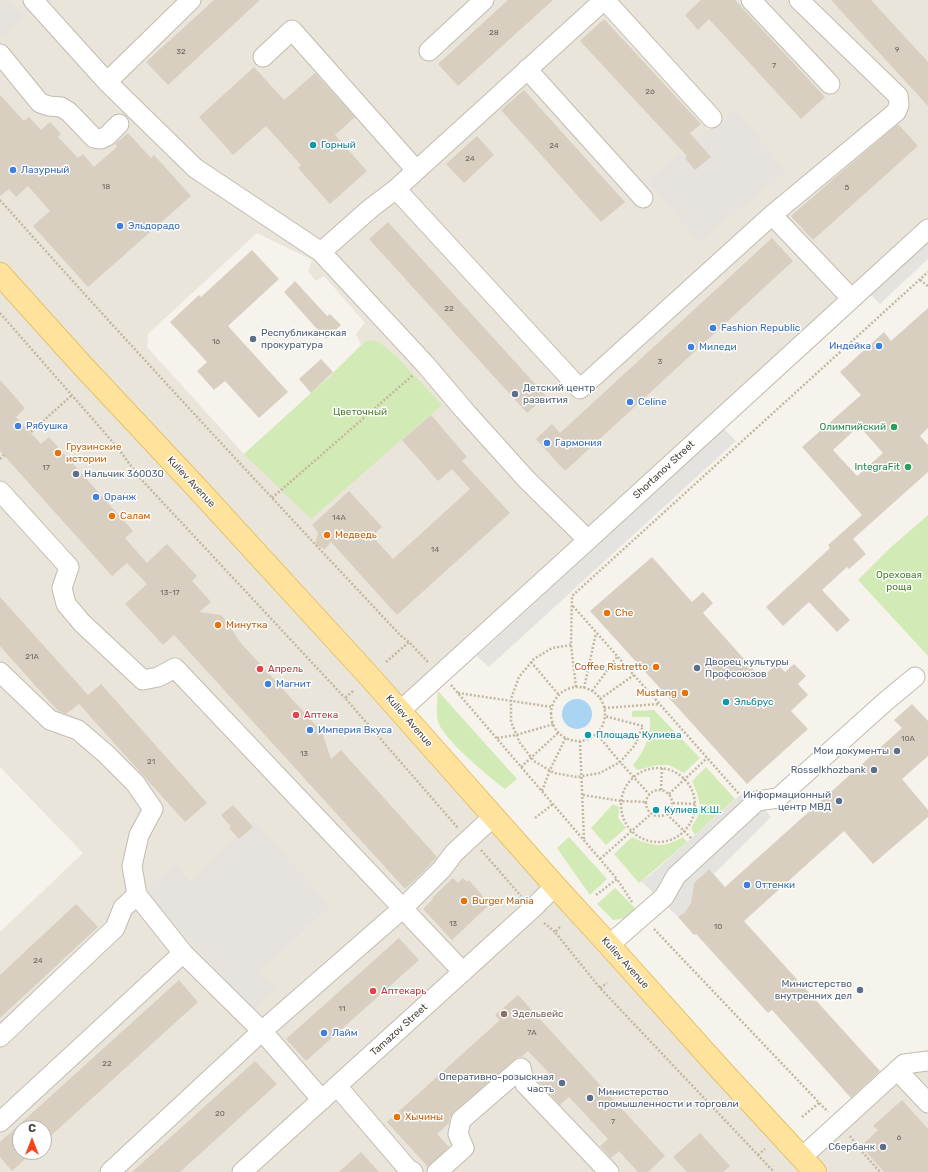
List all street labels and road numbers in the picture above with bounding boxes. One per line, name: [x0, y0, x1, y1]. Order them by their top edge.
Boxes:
street label: Shortanov Street: [631, 438, 697, 502]
street label: Kuliev Avenue: [164, 454, 218, 510]
street label: Kuliev Avenue: [383, 692, 435, 750]
street label: Kuliev Avenue: [599, 935, 651, 991]
street label: Tamazov Street: [368, 1001, 430, 1059]

